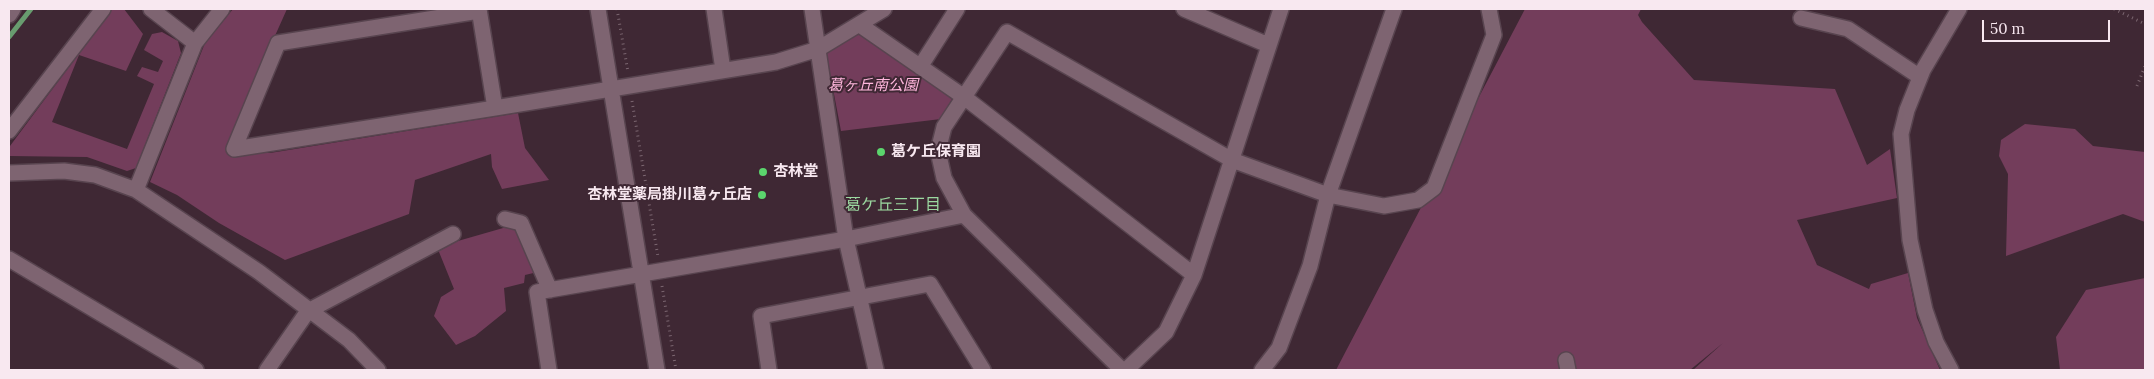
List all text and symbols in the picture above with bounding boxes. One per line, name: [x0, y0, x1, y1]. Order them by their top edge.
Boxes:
scale bar: [1984, 10, 2112, 42]
text: 50 m: [1990, 19, 2025, 38]
park label: 葛ヶ丘南公園: [828, 77, 918, 95]
place label: 葛ケ丘保育園: [891, 143, 981, 161]
marker: 葛ケ丘保育園: [875, 146, 887, 158]
place label: 杏林堂: [773, 163, 818, 181]
marker: 杏林堂: [757, 166, 769, 178]
place label: 杏林堂薬局掛川葛ヶ丘店: [587, 186, 752, 204]
marker: 杏林堂薬局掛川葛ヶ丘店: [756, 189, 768, 201]
district label: 葛ケ丘三丁目: [845, 195, 941, 215]

